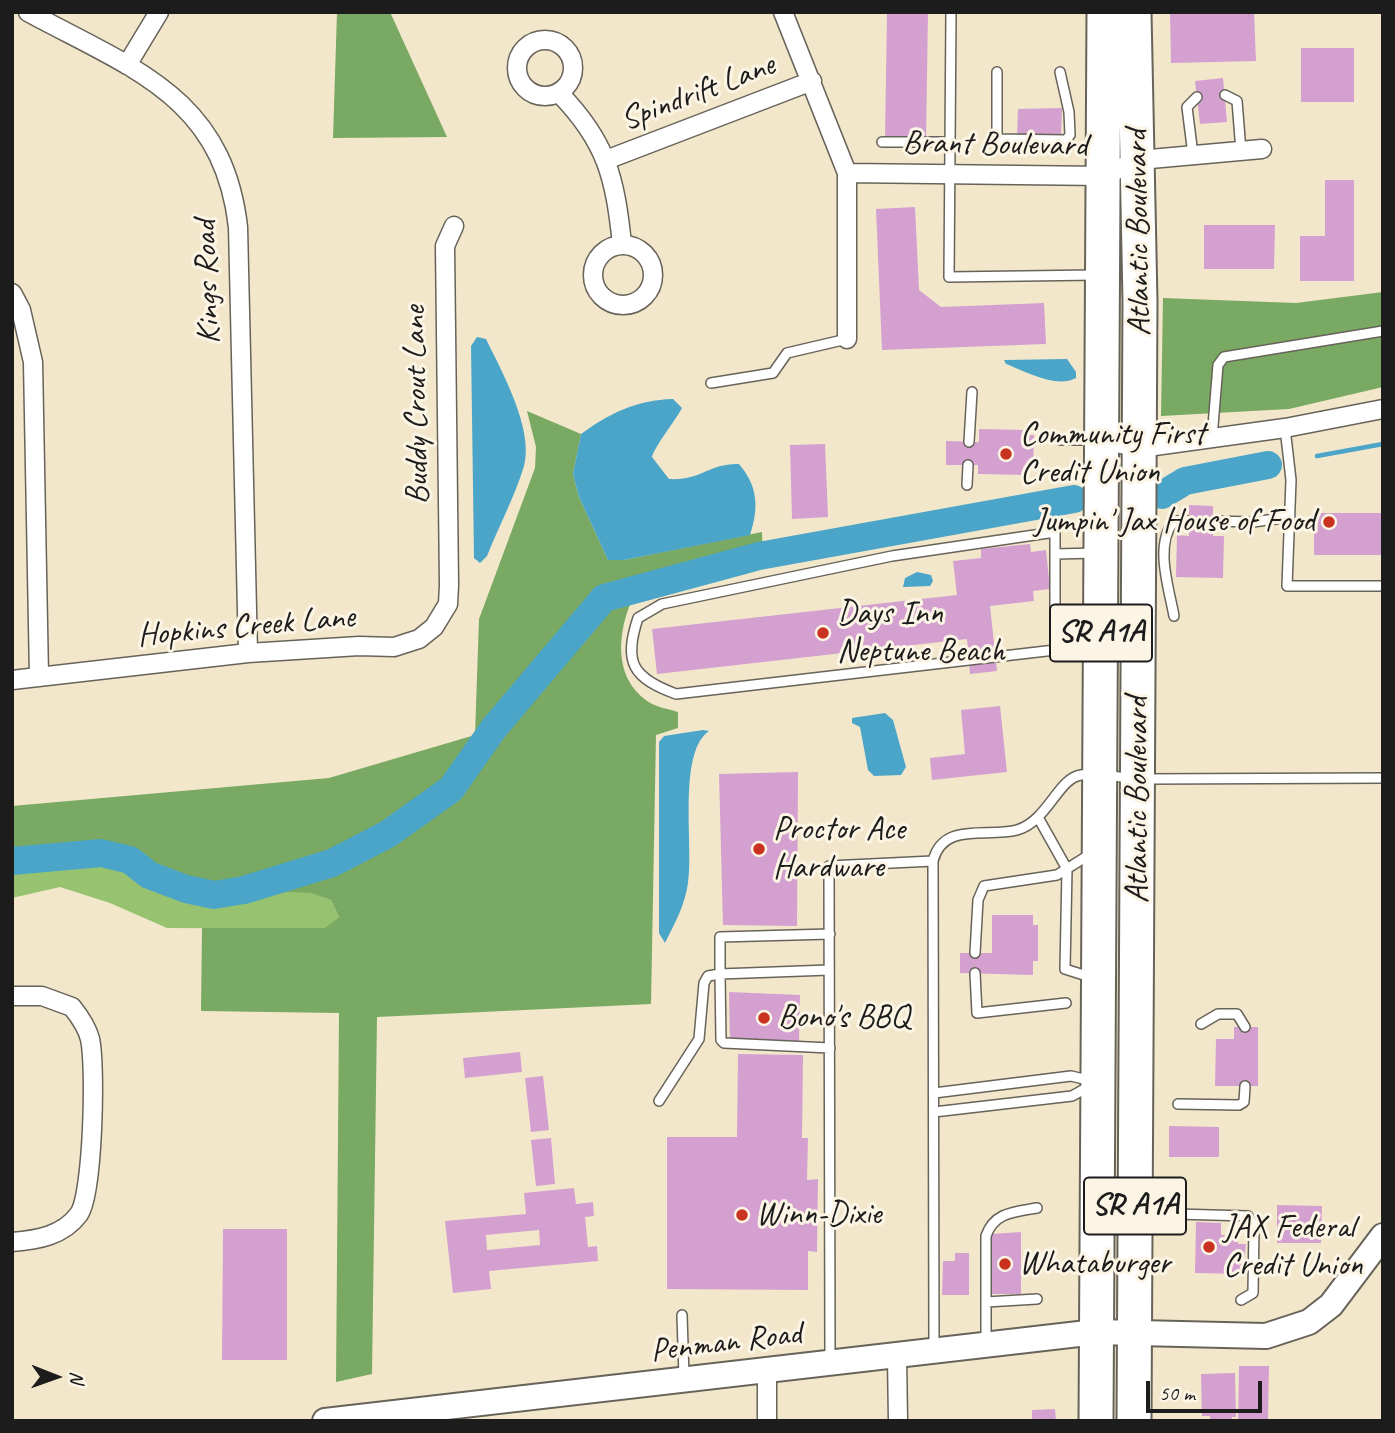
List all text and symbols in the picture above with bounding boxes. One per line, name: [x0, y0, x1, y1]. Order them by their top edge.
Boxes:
street label: Spindrift Lane: [615, 46, 781, 140]
street label: Brant Boulevard: [902, 124, 1088, 166]
street label: Atlantic Boulevard: [1117, 129, 1161, 337]
street label: Kings Road: [186, 219, 230, 345]
street label: Buddy Crout Lane: [395, 305, 439, 505]
place label: Community First Credit Union: [1020, 415, 1205, 493]
marker: Community First Credit Union: [998, 446, 1014, 462]
place label: Jumpin' Jax House of Food: [1034, 502, 1315, 542]
marker: Jumpin' Jax House of Food: [1321, 514, 1337, 530]
place label: Days Inn Neptune Beach: [837, 594, 1005, 672]
street label: Hopkins Creek Lane: [136, 598, 356, 656]
road number: SR A1A: [1050, 604, 1152, 662]
marker: Days Inn Neptune Beach: [815, 625, 831, 641]
street label: Atlantic Boulevard: [1118, 697, 1158, 903]
place label: Proctor Ace Hardware: [773, 810, 905, 888]
marker: Proctor Ace Hardware: [751, 841, 767, 857]
place label: Bono's BBQ: [778, 998, 908, 1038]
marker: Bono's BBQ: [756, 1010, 772, 1026]
road number: SR A1A: [1084, 1177, 1186, 1234]
place label: Winn-Dixie: [756, 1195, 881, 1235]
marker: Winn-Dixie: [734, 1207, 750, 1223]
place label: JAX Federal Credit Union: [1223, 1208, 1363, 1286]
marker: JAX Federal Credit Union: [1201, 1239, 1217, 1255]
place label: Whataburger: [1019, 1244, 1170, 1284]
marker: Whataburger: [997, 1256, 1013, 1272]
street label: Penman Road: [648, 1314, 804, 1372]
north arrow: [21, 1342, 91, 1412]
scale bar: [1150, 1366, 1266, 1410]
text: N: [65, 1371, 89, 1383]
text: 50 m: [1159, 1380, 1195, 1406]

